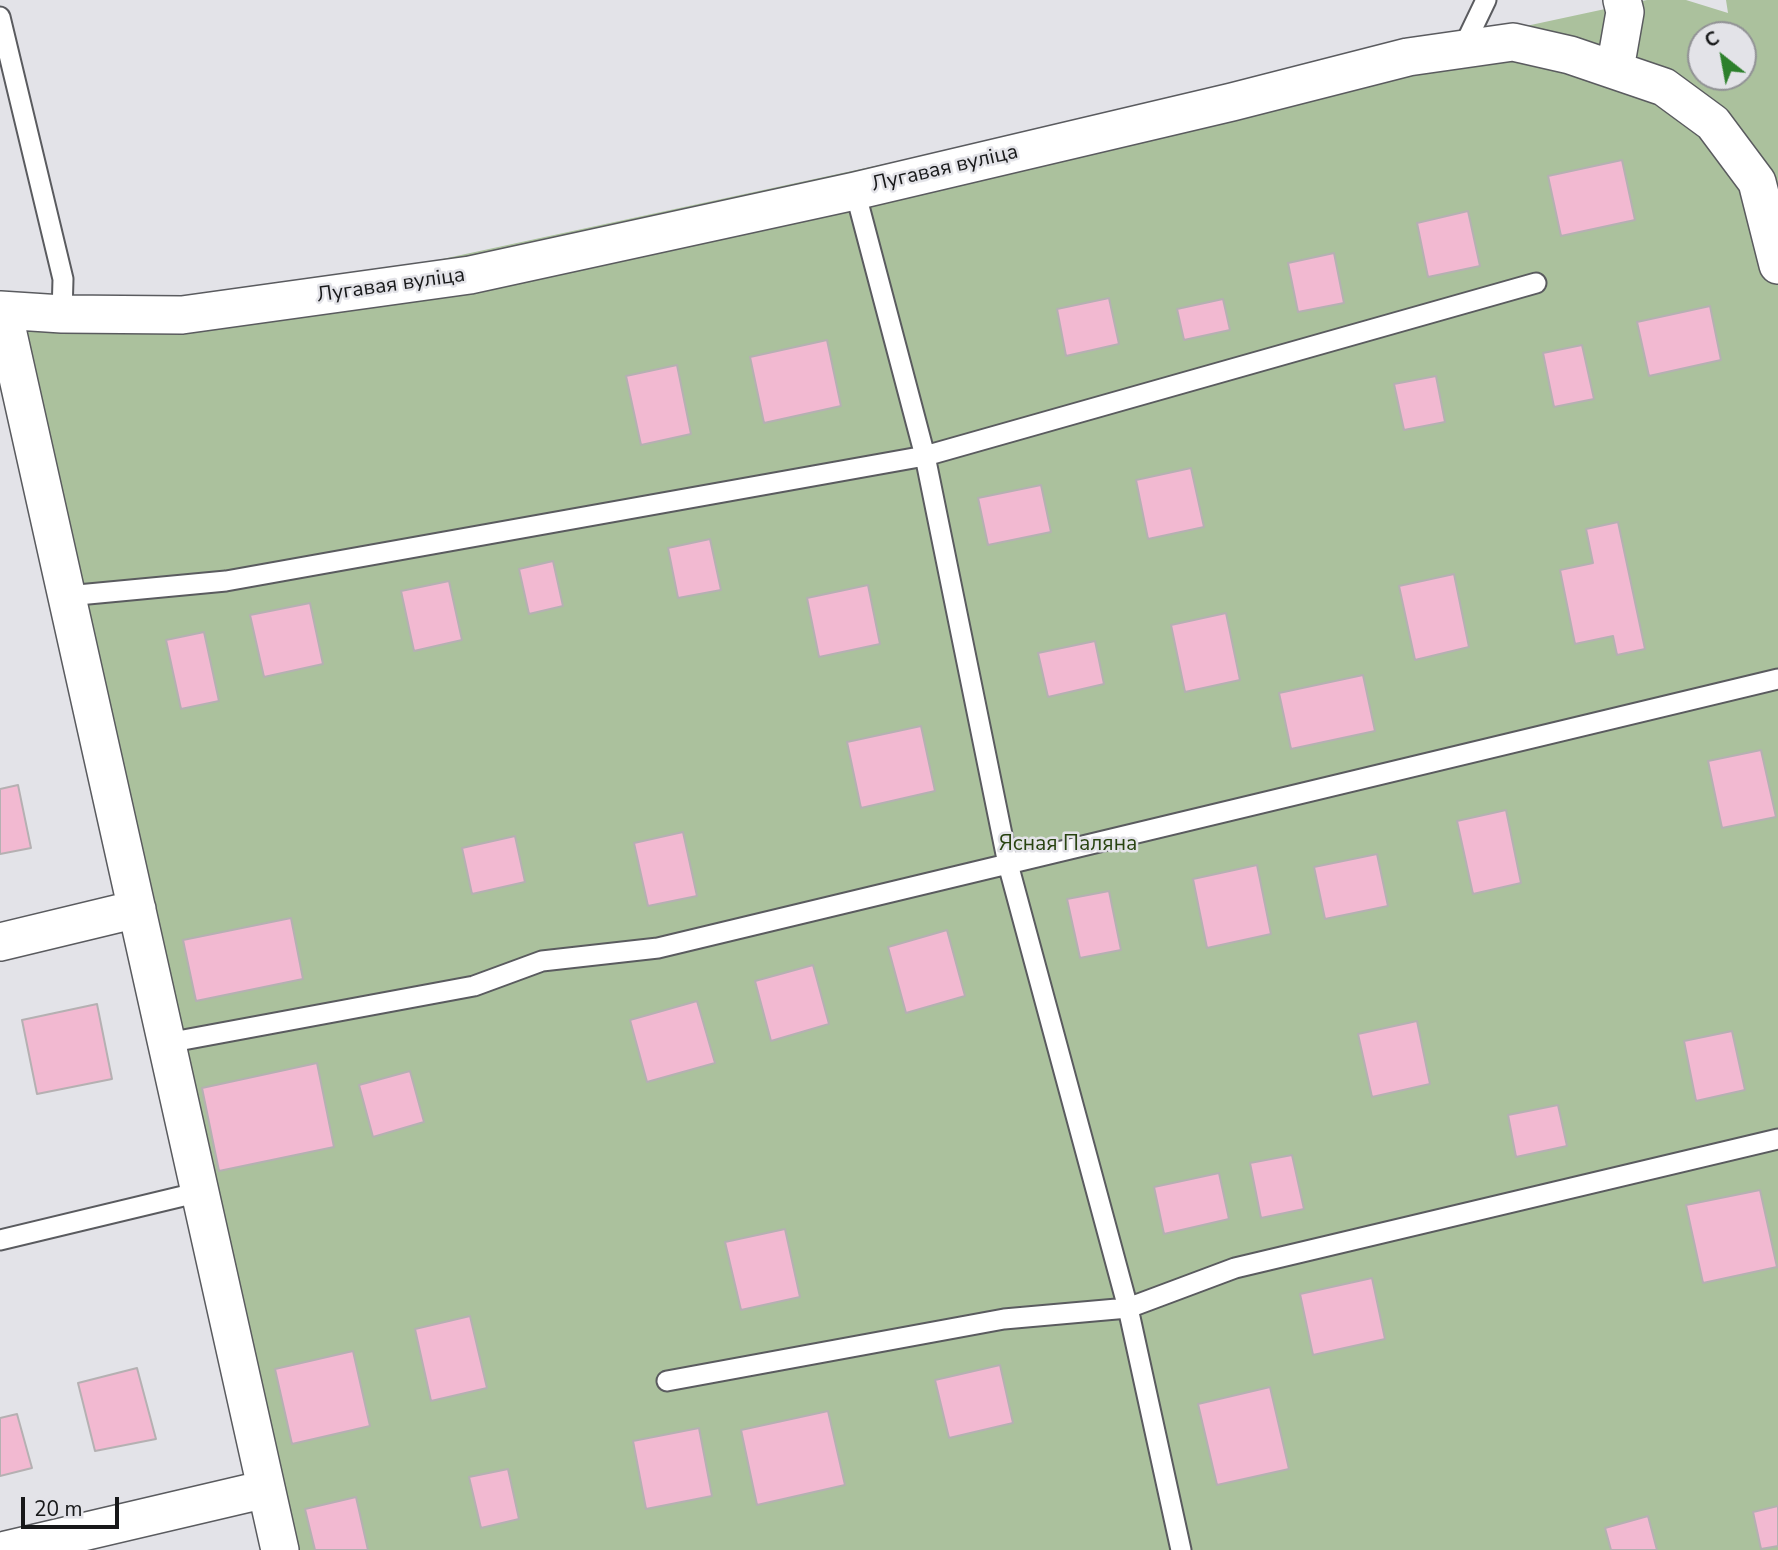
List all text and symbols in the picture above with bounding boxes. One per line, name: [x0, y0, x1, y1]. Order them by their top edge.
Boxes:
north arrow: [1687, 21, 1757, 91]
text: С: [1700, 25, 1724, 54]
street label: Лугавая вуліца: [869, 140, 1021, 198]
street label: Лугавая вуліца: [315, 263, 467, 309]
park label: Ясная Паляна: [999, 832, 1137, 858]
scale bar: [24, 1484, 122, 1528]
text: 20 m: [34, 1495, 83, 1523]

